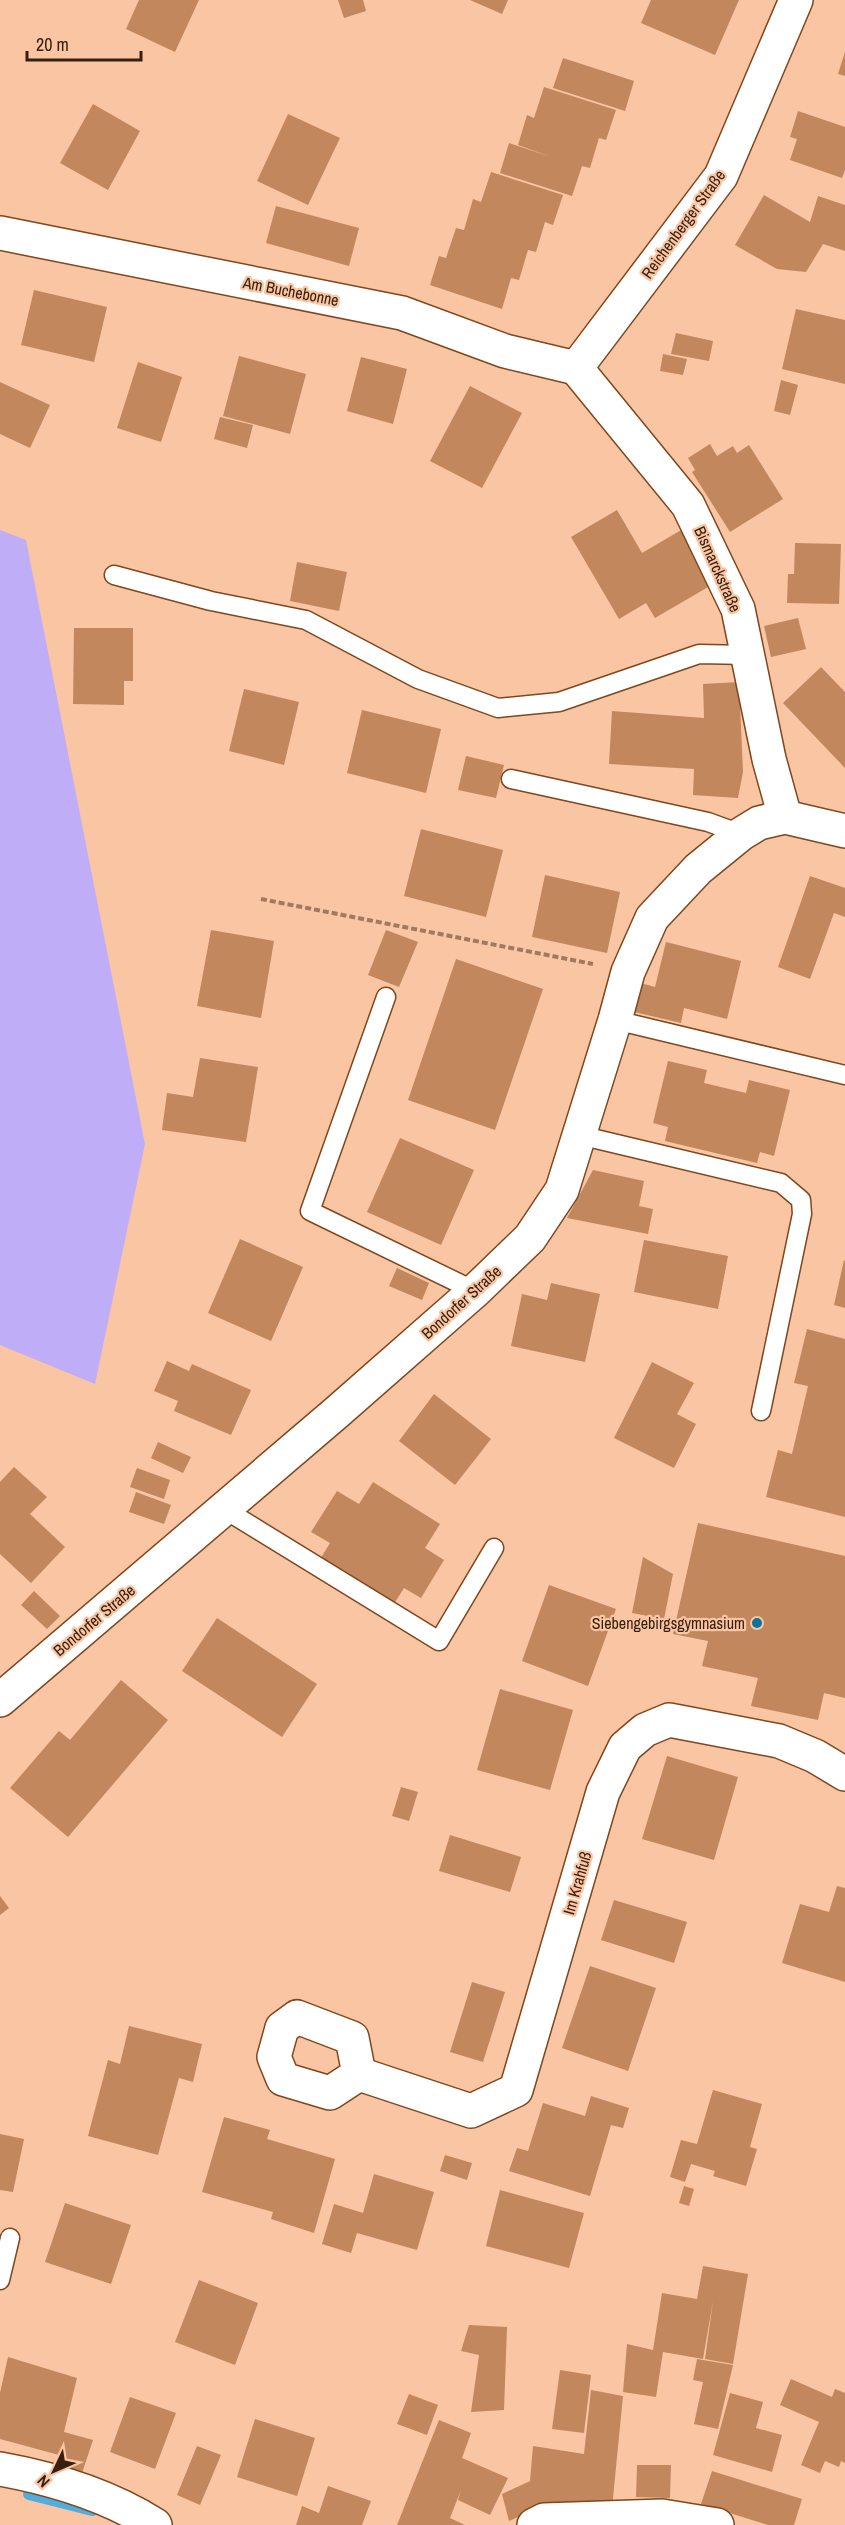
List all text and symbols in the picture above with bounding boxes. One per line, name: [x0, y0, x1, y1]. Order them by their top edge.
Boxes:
scale bar: [27, 24, 141, 62]
text: 20 m: [36, 32, 69, 57]
street label: Reichenberger Straße: [636, 165, 730, 283]
street label: Am Buchebonne: [240, 271, 341, 311]
street label: Bismarckstraße: [689, 523, 747, 615]
street label: Bondorfer Straße: [416, 1260, 506, 1344]
street label: Bondorfer Straße: [48, 1579, 140, 1661]
place label: Siebengebirgsgymnasium: [592, 1612, 745, 1634]
marker: Siebengebirgsgymnasium: [750, 1616, 764, 1630]
street label: Im Krahfuß: [557, 1849, 597, 1917]
north arrow: [24, 2441, 84, 2501]
text: N: [32, 2470, 54, 2492]

